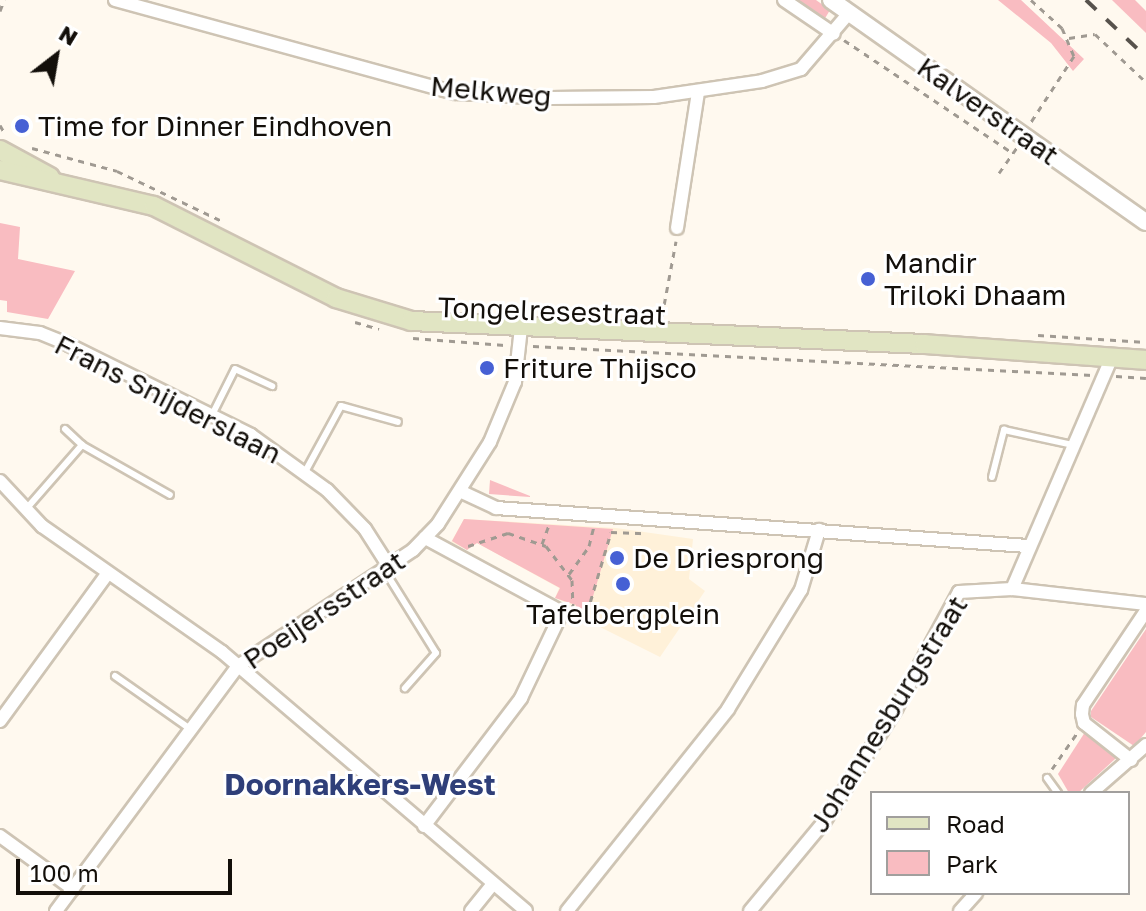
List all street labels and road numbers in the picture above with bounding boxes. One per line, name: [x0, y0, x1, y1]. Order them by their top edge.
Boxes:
street label: Kalverstraat: [911, 50, 1065, 172]
street label: Melkweg: [429, 69, 553, 113]
street label: Tongelresestraat: [437, 290, 667, 332]
street label: Frans Snijderslaan: [49, 327, 287, 471]
street label: Poeijersstraat: [237, 544, 411, 676]
street label: Johannesburgstraat: [802, 590, 974, 838]

